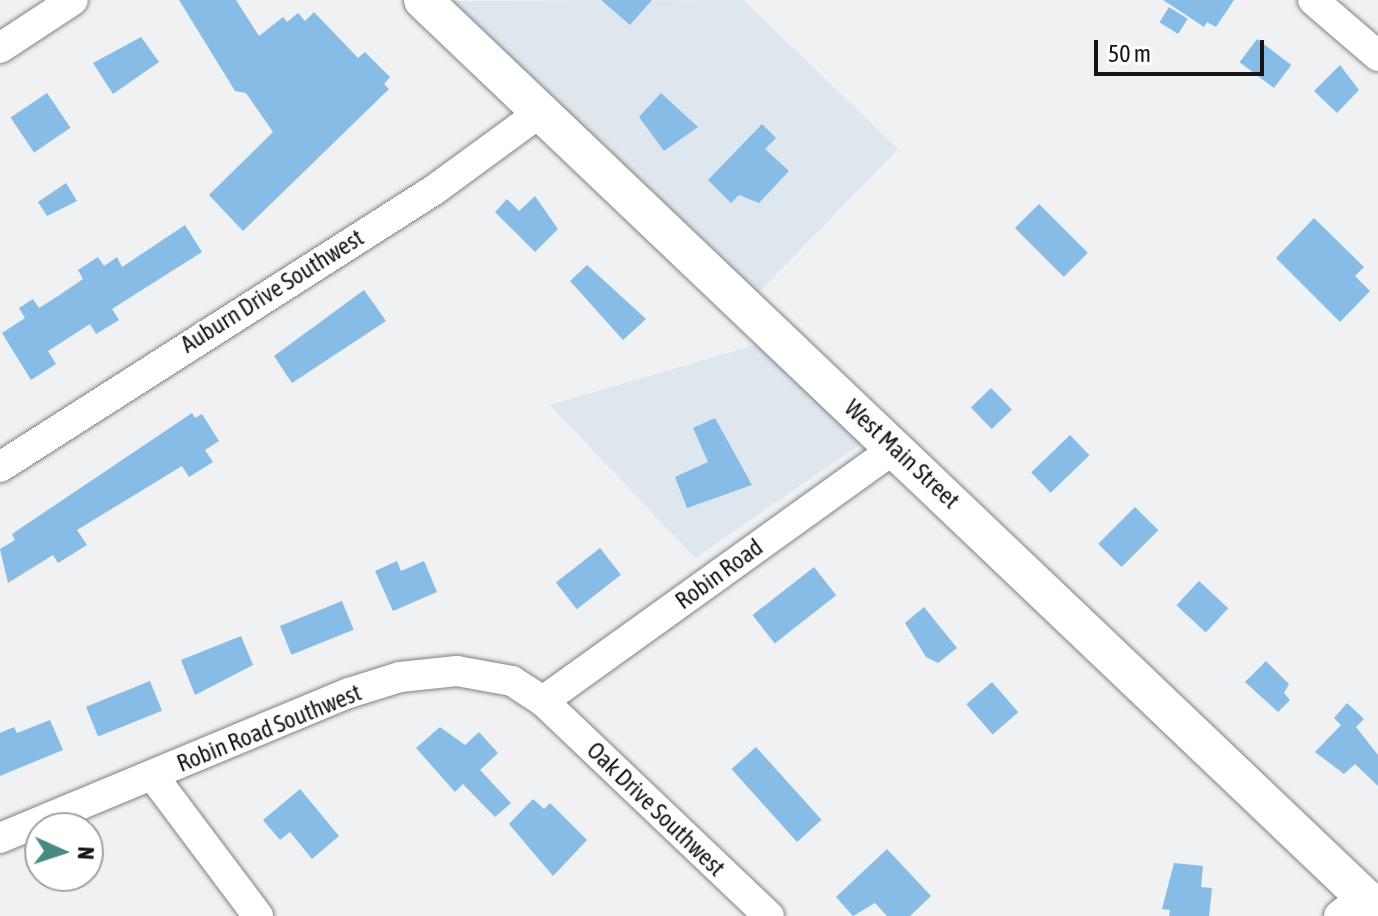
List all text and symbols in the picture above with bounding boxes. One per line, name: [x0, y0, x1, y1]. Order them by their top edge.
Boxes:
scale bar: [1098, 24, 1268, 74]
text: 50 m: [1108, 40, 1151, 67]
street label: Auburn Drive Southwest: [175, 223, 369, 359]
street label: West Main Street: [839, 393, 965, 515]
street label: Robin Road: [670, 533, 768, 615]
street label: Robin Road Southwest: [173, 678, 365, 778]
street label: Oak Drive Southwest: [581, 736, 731, 882]
north arrow: [24, 812, 104, 892]
text: N: [73, 846, 99, 860]

